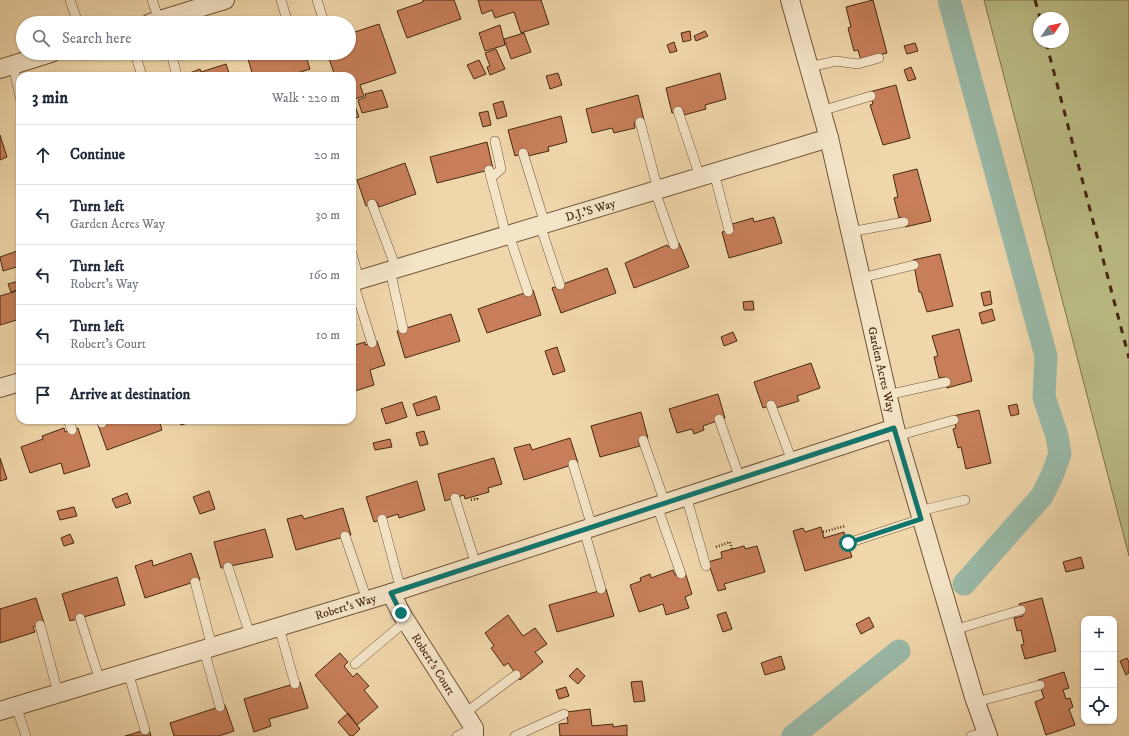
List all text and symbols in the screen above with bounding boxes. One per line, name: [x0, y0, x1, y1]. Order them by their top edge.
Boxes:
north arrow: [1033, 12, 1069, 48]
search box: [16, 16, 356, 60]
icon: search: [30, 27, 52, 49]
text: Search here: [62, 29, 131, 48]
text: 3 min: [32, 87, 68, 109]
text: Walk · 220 m: [272, 90, 340, 106]
icon: ahead: [32, 144, 54, 166]
text: Continue: [70, 145, 125, 164]
text: 20 m: [314, 147, 340, 163]
street label: D.J.'S Way: [563, 195, 618, 225]
text: Turn left: [70, 197, 124, 216]
icon: left: [32, 204, 54, 226]
text: 30 m: [316, 207, 340, 223]
text: Garden Acres Way: [70, 216, 165, 232]
text: Turn left: [70, 257, 124, 276]
icon: left: [32, 264, 54, 286]
text: 160 m: [309, 267, 340, 283]
text: Robert's Way: [70, 276, 138, 292]
text: Turn left: [70, 317, 124, 336]
icon: left: [32, 324, 54, 346]
street label: Garden Acres Way: [865, 325, 899, 414]
text: 10 m: [316, 327, 340, 343]
text: Robert's Court: [70, 336, 146, 352]
icon: arrive: [32, 384, 54, 406]
text: Arrive at destination: [70, 385, 190, 404]
route start: [839, 534, 857, 552]
street label: Robert's Way: [313, 590, 378, 623]
route end: [392, 604, 410, 622]
map controls: [1081, 616, 1117, 724]
button: +: [1081, 616, 1117, 652]
street label: Robert's Court: [408, 631, 459, 698]
button: −: [1081, 652, 1117, 688]
button: locate: [1081, 688, 1117, 724]

